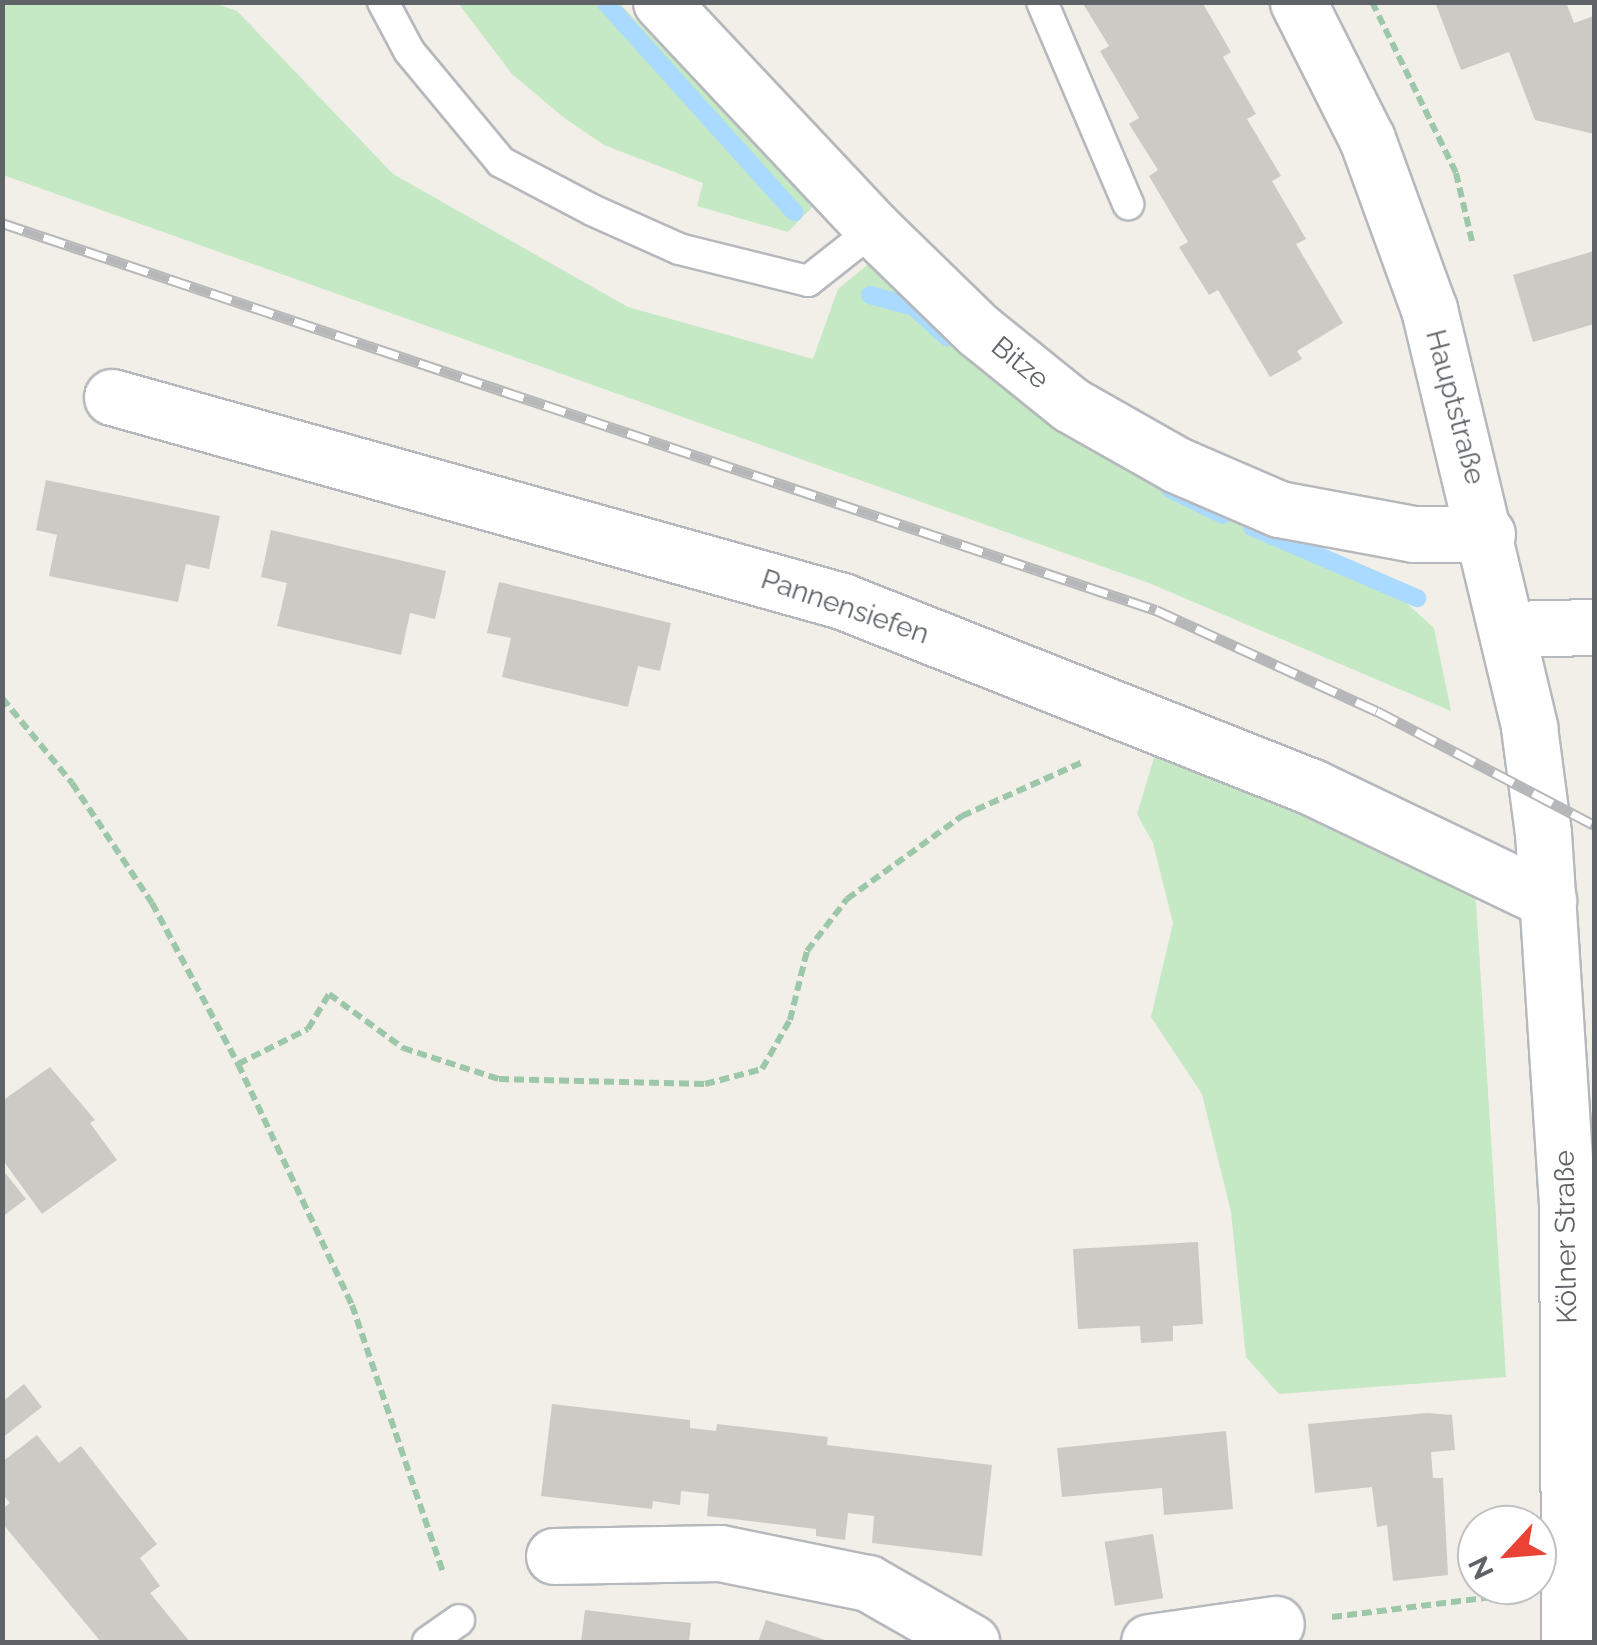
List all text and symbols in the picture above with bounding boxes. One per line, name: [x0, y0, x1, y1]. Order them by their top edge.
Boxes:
street label: Hauptstraße: [1418, 326, 1492, 488]
street label: Bitze: [985, 330, 1055, 396]
street label: Pannensiefen: [757, 563, 933, 651]
street label: Kölner Straße: [1548, 1150, 1584, 1324]
north arrow: [1457, 1505, 1557, 1605]
text: N: [1462, 1551, 1501, 1584]

